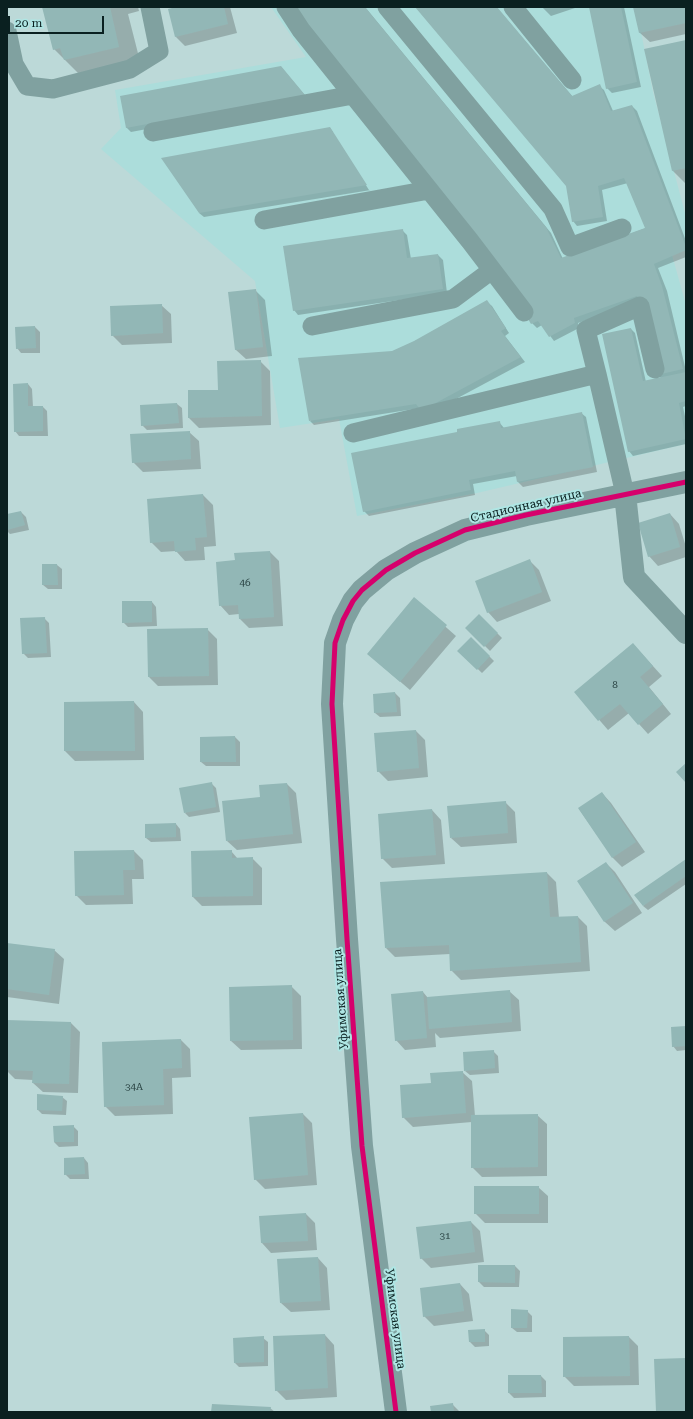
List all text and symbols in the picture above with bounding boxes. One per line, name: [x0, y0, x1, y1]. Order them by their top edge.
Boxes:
scale bar: [10, 8, 106, 34]
text: 20 m: [15, 16, 42, 30]
street label: Стадионная улица: [469, 486, 583, 526]
house number: 46: [239, 577, 251, 589]
house number: 8: [612, 679, 618, 691]
street label: Уфимская улица: [330, 948, 352, 1050]
house number: 34А: [125, 1081, 143, 1093]
house number: 31: [439, 1230, 451, 1242]
street label: Уфимская улица: [382, 1268, 408, 1370]

